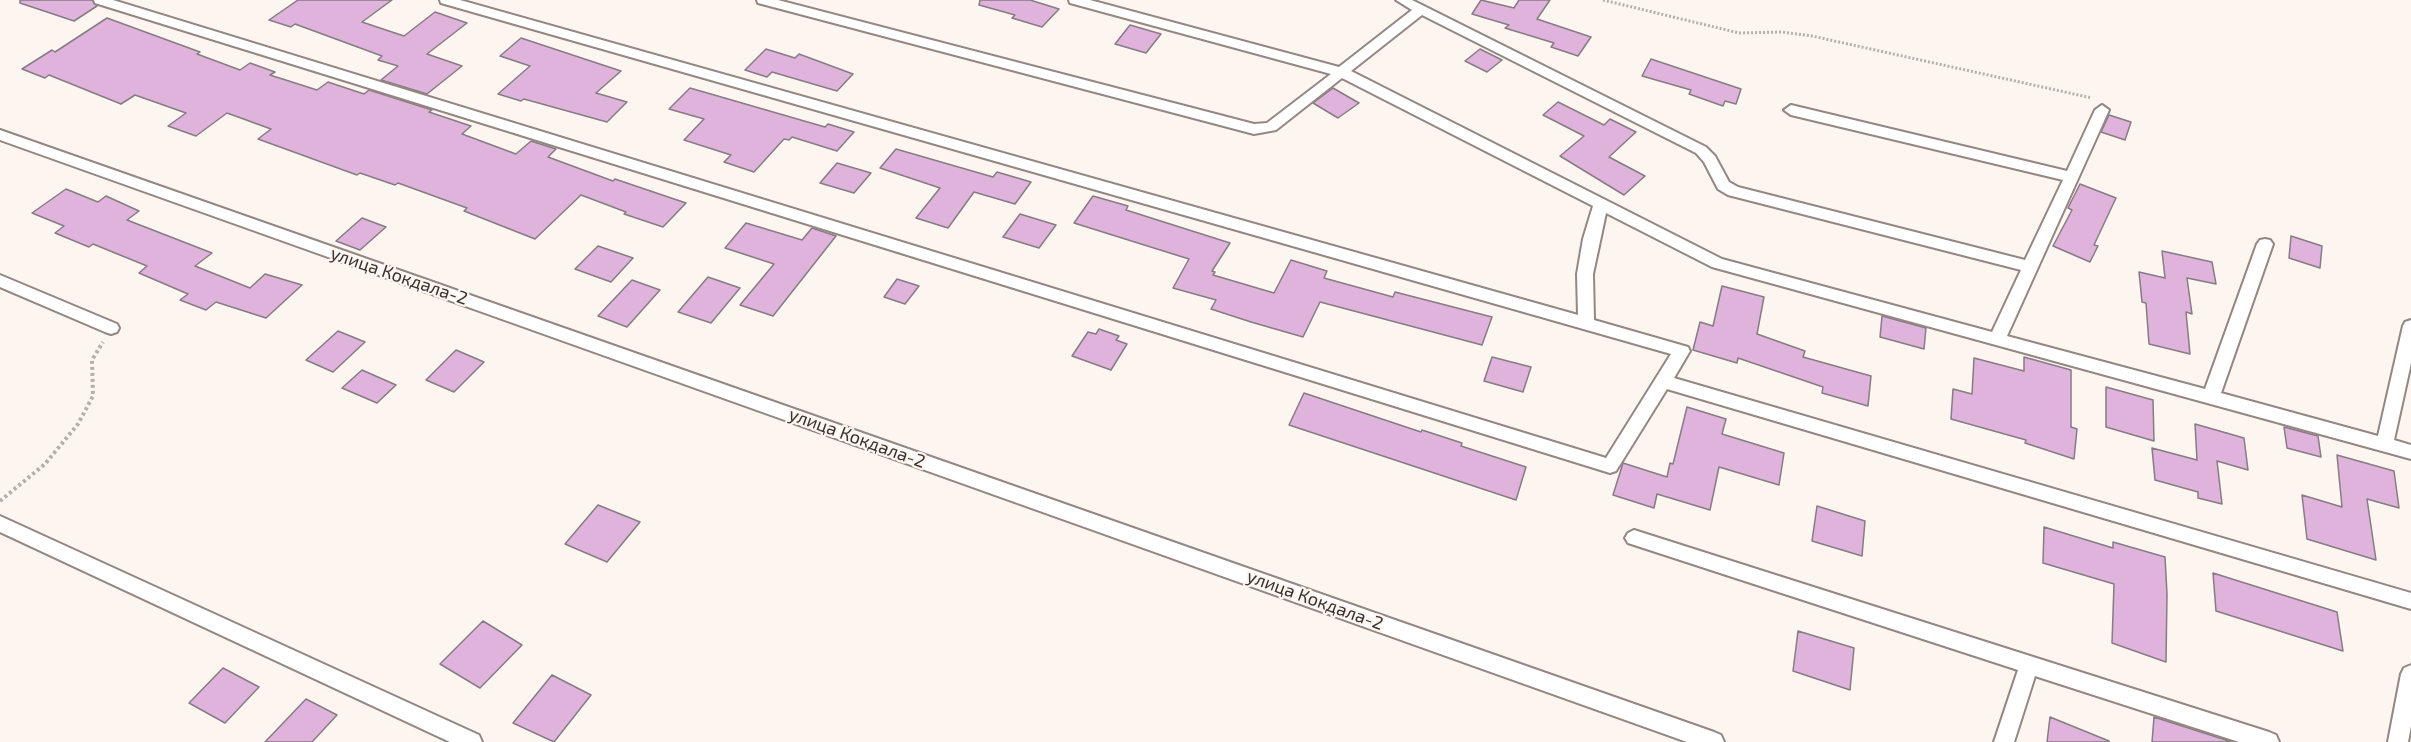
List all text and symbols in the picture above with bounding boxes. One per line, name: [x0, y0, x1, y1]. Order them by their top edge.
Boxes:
street label: улица Кокдала-2: [328, 242, 470, 310]
street label: улица Кокдала-2: [786, 403, 928, 473]
street label: улица Кокдала-2: [1244, 565, 1386, 635]

